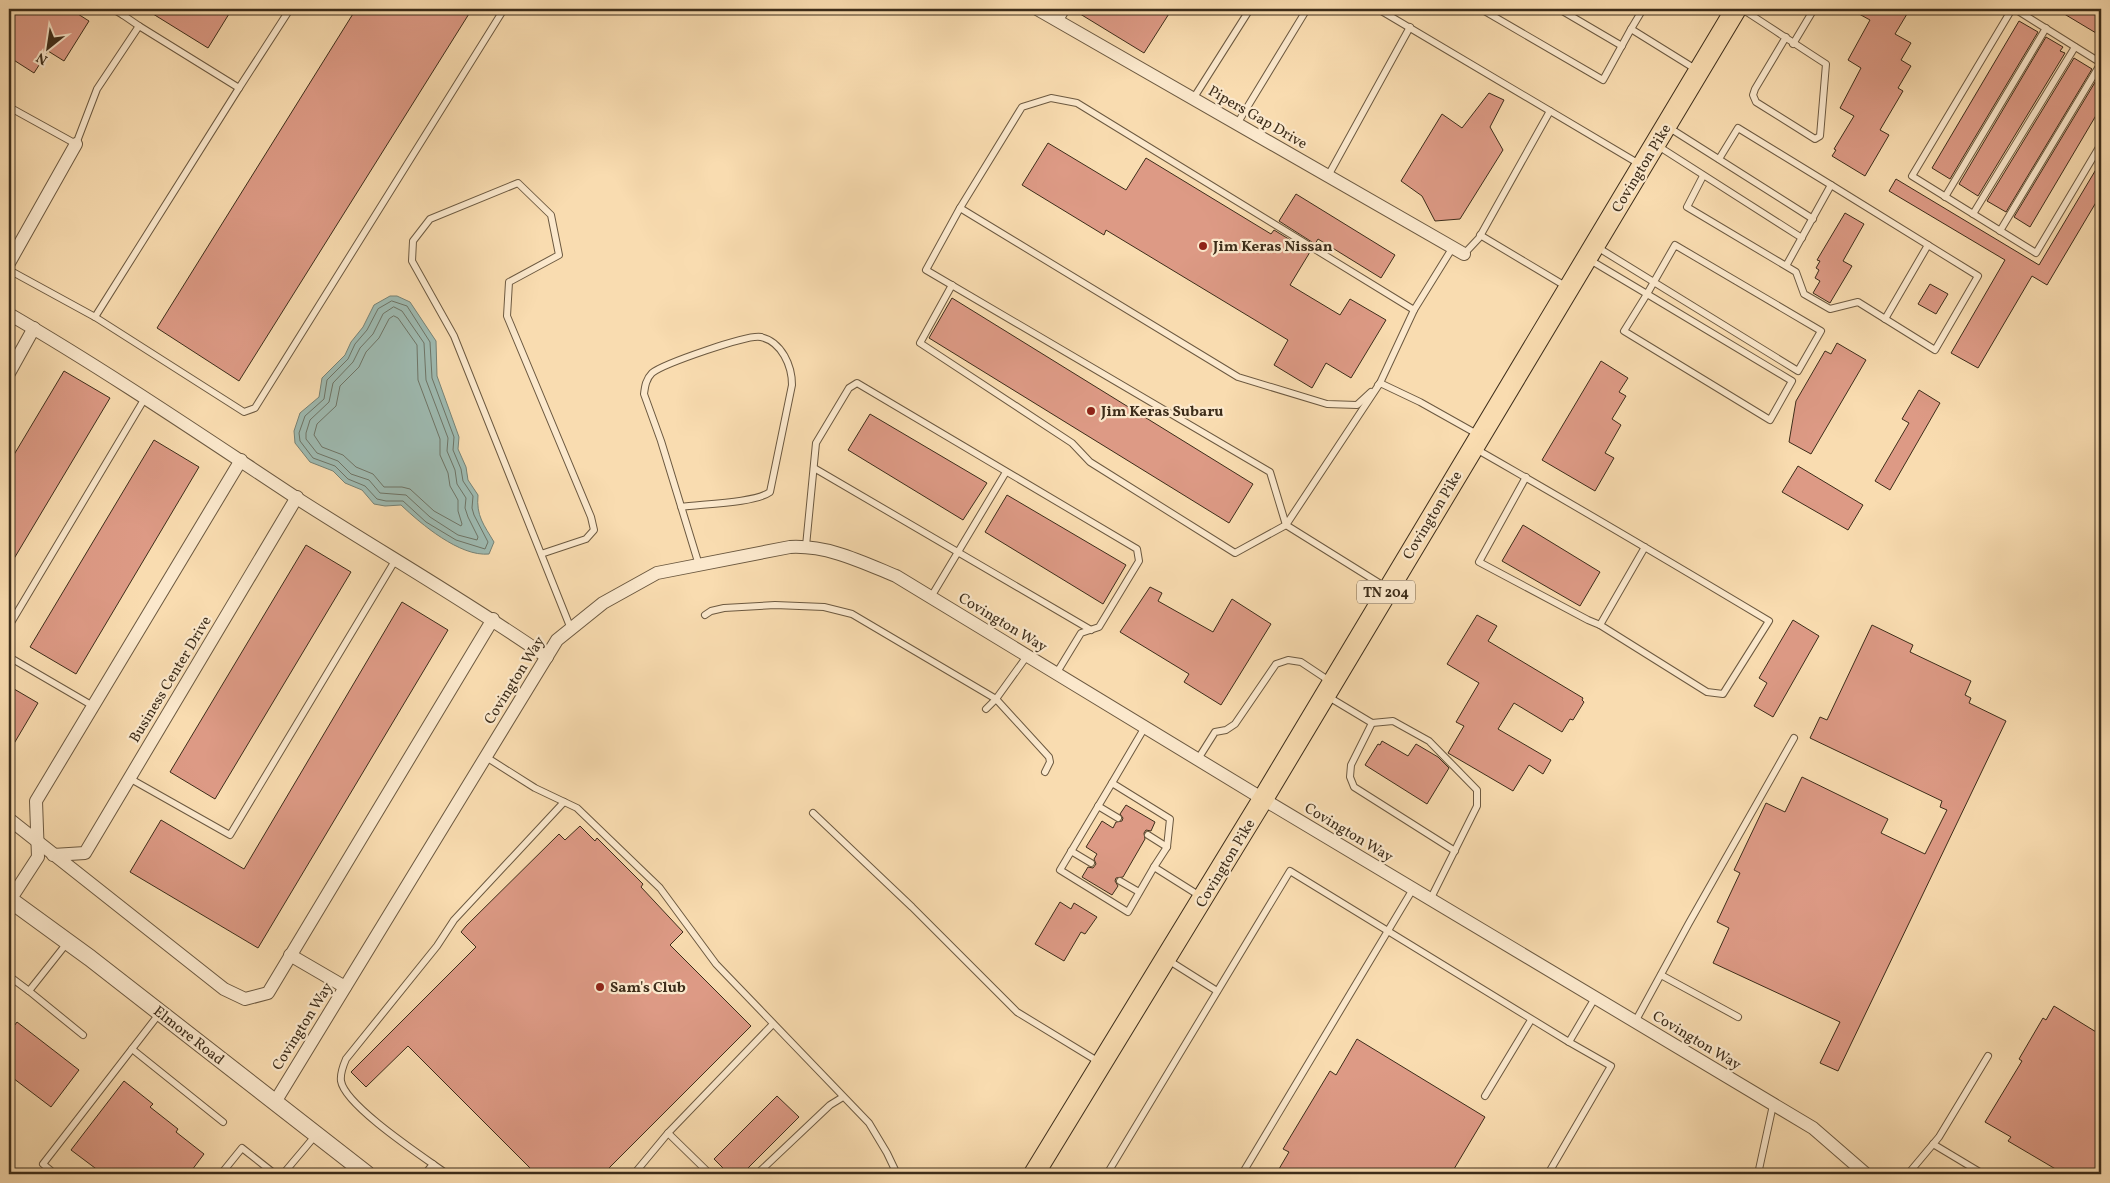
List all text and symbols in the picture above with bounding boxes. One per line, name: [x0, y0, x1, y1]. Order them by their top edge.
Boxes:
north arrow: [22, 22, 72, 72]
text: N: [33, 47, 51, 69]
street label: Pipers Gap Drive: [1204, 81, 1311, 155]
street label: Covington Pike: [1608, 120, 1677, 217]
place label: Jim Keras Nissan: [1212, 237, 1333, 258]
marker: Jim Keras Nissan: [1197, 240, 1209, 252]
place label: Jim Keras Subaru: [1100, 402, 1223, 423]
marker: Jim Keras Subaru: [1085, 405, 1097, 417]
street label: Covington Pike: [1399, 467, 1468, 564]
road number: TN 204: [1357, 580, 1415, 604]
street label: Covington Way: [954, 588, 1051, 658]
street label: Business Center Drive: [125, 612, 218, 747]
street label: Covington Way: [480, 633, 551, 729]
street label: Covington Way: [1300, 798, 1397, 868]
street label: Covington Pike: [1192, 815, 1261, 912]
place label: Sam's Club: [610, 978, 686, 999]
street label: Covington Way: [268, 979, 339, 1075]
marker: Sam's Club: [594, 981, 606, 993]
street label: Elmore Road: [148, 1002, 228, 1071]
street label: Covington Way: [1648, 1006, 1745, 1076]

